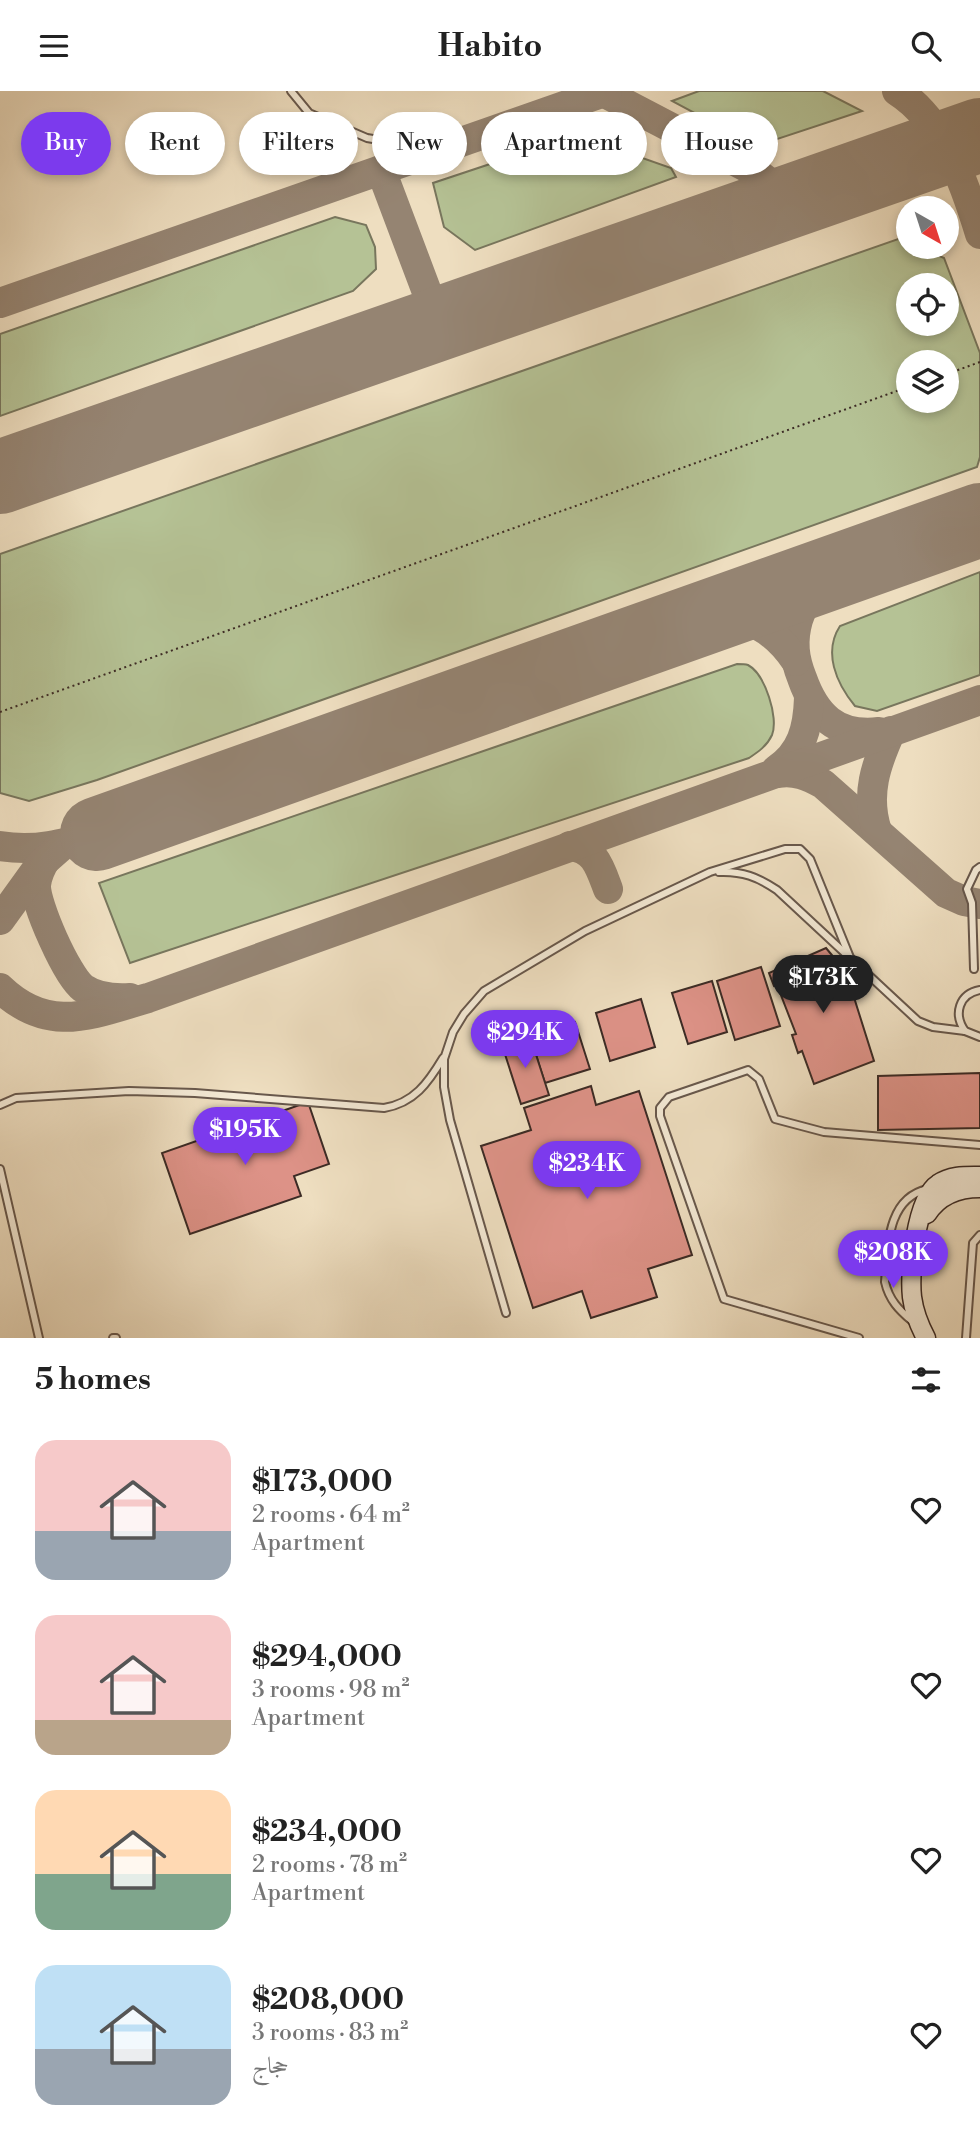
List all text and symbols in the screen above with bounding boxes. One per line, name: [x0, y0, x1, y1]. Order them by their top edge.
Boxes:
text: Habito: [438, 26, 542, 66]
icon: menu: [35, 27, 73, 65]
icon: search: [907, 27, 945, 65]
chip: Buy: [21, 112, 111, 175]
chip: Rent: [125, 112, 225, 175]
chip: Filters: [239, 112, 358, 175]
chip: New: [372, 112, 467, 175]
chip: Apartment: [481, 112, 647, 175]
chip: House: [661, 112, 778, 175]
north arrow: [896, 196, 959, 259]
map controls: [896, 196, 959, 413]
button: locate: [896, 273, 959, 336]
button: layers: [896, 350, 959, 413]
pin: $173K: [774, 955, 872, 1015]
text: $173K: [788, 964, 858, 992]
pin: $294K: [476, 1011, 574, 1070]
text: $294K: [487, 1019, 563, 1047]
pin: $195K: [196, 1107, 294, 1167]
text: $195K: [209, 1116, 281, 1144]
pin: $234K: [538, 1141, 636, 1201]
text: $234K: [549, 1150, 625, 1178]
pin: $208K: [844, 1231, 942, 1290]
text: $208K: [854, 1239, 932, 1267]
text: 5 homes: [35, 1361, 151, 1399]
icon: filters: [907, 1361, 945, 1399]
text: $173,000: [252, 1463, 393, 1501]
icon: home: [91, 1468, 175, 1552]
icon: heart: [907, 1491, 945, 1529]
text: 2 rooms · 64 m²: [252, 1501, 410, 1529]
text: Apartment: [252, 1529, 365, 1557]
text: $294,000: [252, 1638, 402, 1676]
icon: home: [91, 1643, 175, 1727]
icon: heart: [907, 1666, 945, 1704]
text: 3 rooms · 98 m²: [252, 1676, 409, 1704]
text: Apartment: [252, 1704, 365, 1732]
text: $234,000: [252, 1813, 402, 1851]
icon: home: [91, 1818, 175, 1902]
icon: heart: [907, 1841, 945, 1879]
text: 2 rooms · 78 m²: [252, 1851, 407, 1879]
text: Apartment: [252, 1879, 365, 1907]
text: $208,000: [252, 1981, 404, 2019]
icon: home: [91, 1993, 175, 2077]
icon: heart: [907, 2016, 945, 2054]
text: 3 rooms · 83 m²: [252, 2019, 408, 2047]
text: حجاج: [252, 2052, 289, 2080]

